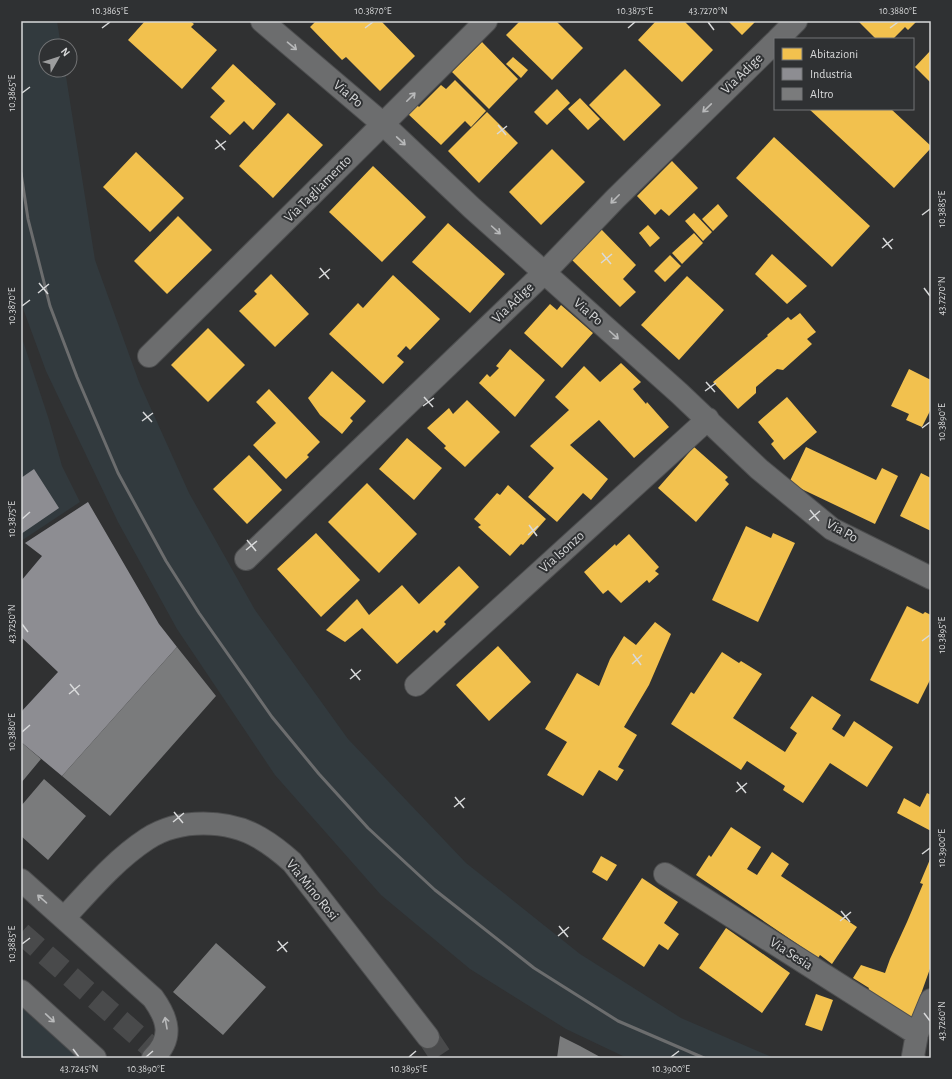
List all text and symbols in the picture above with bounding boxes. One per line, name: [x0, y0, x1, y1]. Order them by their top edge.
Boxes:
text: 10.3865°E: [92, 6, 128, 16]
text: 10.3870°E: [354, 6, 392, 16]
text: 10.3875°E: [617, 6, 653, 16]
text: 43.7270°N: [688, 6, 728, 16]
text: 10.3880°E: [879, 6, 917, 16]
north arrow: [38, 38, 78, 78]
legend: [774, 38, 914, 110]
one-way arrow: [287, 42, 297, 51]
text: N: [59, 46, 72, 58]
text: Abitazioni: [810, 48, 858, 60]
street label: Via Adige: [718, 51, 766, 97]
text: Industria: [810, 68, 853, 80]
text: 10.3865°E: [7, 75, 17, 111]
street label: Via Po: [331, 78, 365, 110]
text: Altro: [810, 88, 834, 100]
one-way arrow: [406, 92, 416, 101]
one-way arrow: [702, 103, 712, 113]
one-way arrow: [396, 136, 406, 145]
street label: Via Tagliamento: [282, 153, 354, 225]
text: 10.3885°E: [937, 191, 947, 227]
one-way arrow: [610, 194, 619, 204]
one-way arrow: [491, 225, 501, 234]
text: 43.7270°N: [937, 276, 947, 316]
street label: Via Adige: [489, 280, 537, 326]
text: 10.3870°E: [7, 287, 17, 325]
street label: Via Po: [571, 296, 605, 328]
one-way arrow: [609, 330, 619, 339]
text: 10.3890°E: [937, 403, 947, 441]
text: 10.3875°E: [7, 501, 17, 537]
street label: Via Po: [824, 517, 860, 545]
street label: Via Isonzo: [537, 528, 587, 576]
text: 43.7250°N: [7, 604, 17, 644]
text: 10.3895°E: [937, 617, 947, 653]
text: 10.3880°E: [7, 713, 17, 751]
text: 10.3900°E: [937, 829, 947, 867]
street label: Via Mino Rosi: [283, 857, 341, 923]
one-way arrow: [37, 895, 48, 904]
text: 10.3885°E: [7, 926, 17, 962]
street label: Via Sesia: [767, 935, 815, 973]
text: 43.7260°N: [937, 1001, 947, 1041]
one-way arrow: [45, 1013, 55, 1023]
one-way arrow: [162, 1017, 170, 1030]
text: 43.7245°N: [60, 1064, 98, 1074]
text: 10.3890°E: [127, 1064, 165, 1074]
text: 10.3895°E: [391, 1064, 427, 1074]
text: 10.3900°E: [652, 1064, 690, 1074]

